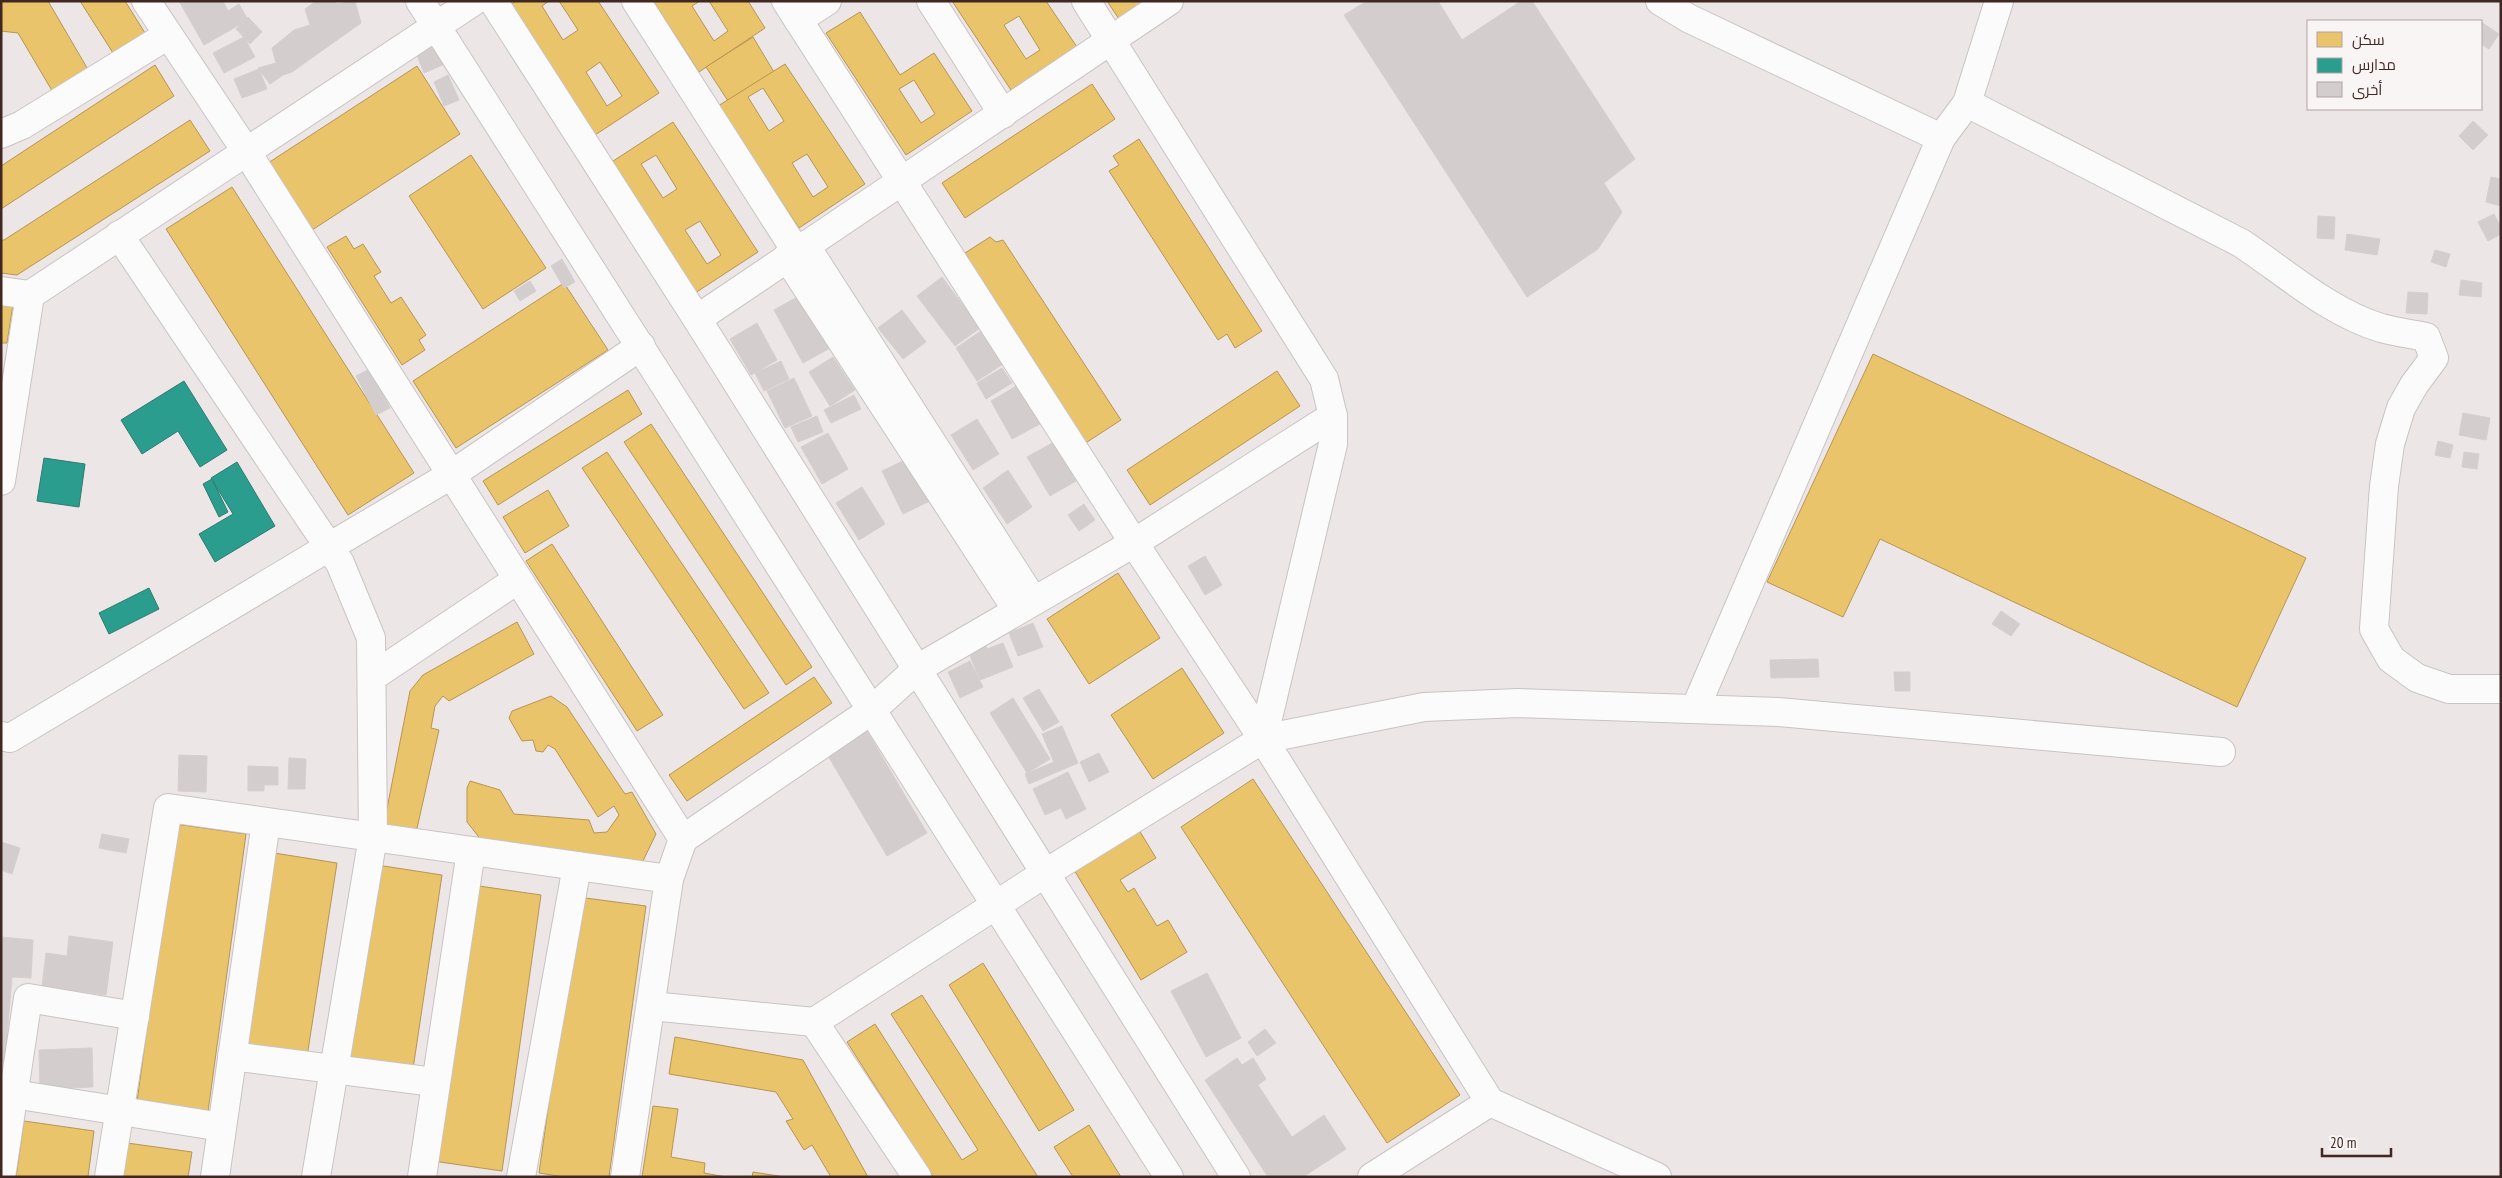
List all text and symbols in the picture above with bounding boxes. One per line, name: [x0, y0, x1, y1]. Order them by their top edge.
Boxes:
legend: [2307, 20, 2482, 110]
text: سكن: [2352, 30, 2385, 50]
text: مدارس: [2352, 55, 2396, 75]
text: أخرى: [2352, 80, 2382, 100]
scale bar: [2322, 1126, 2391, 1158]
text: 20 m: [2330, 1133, 2356, 1152]

